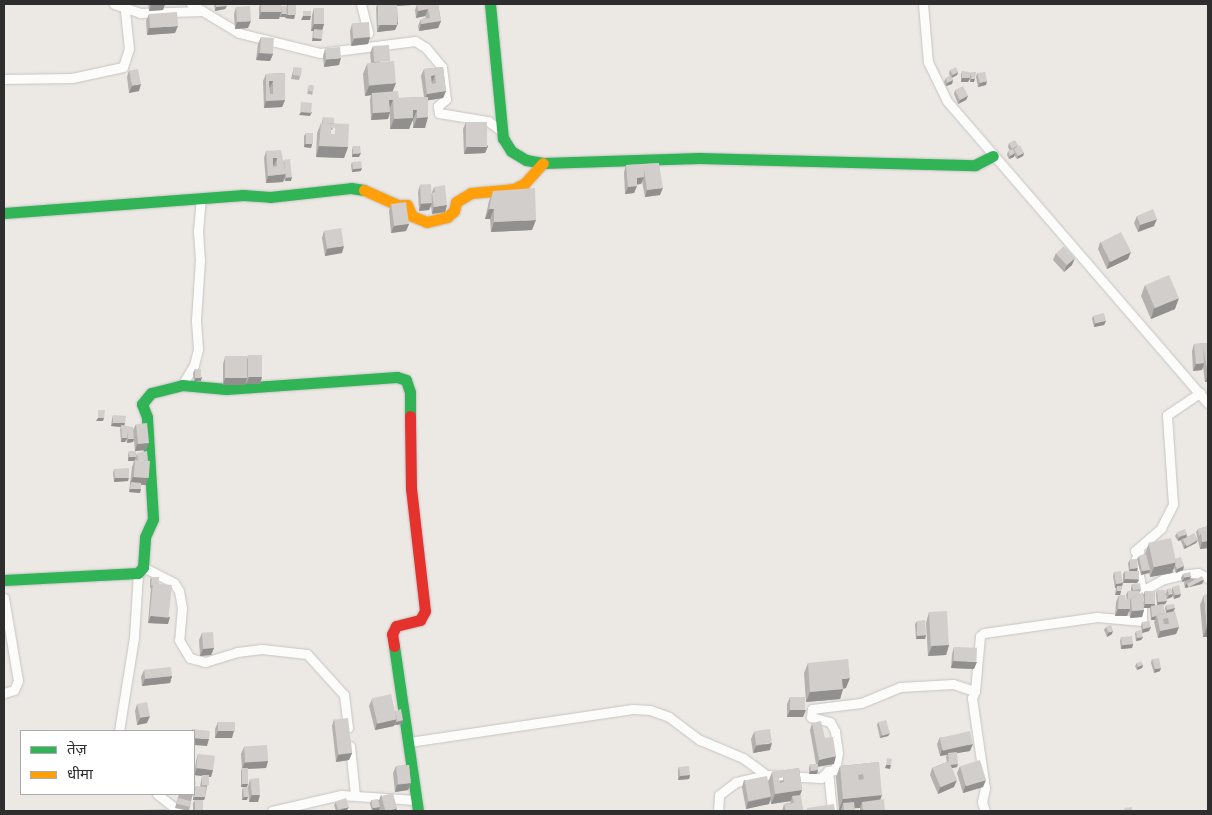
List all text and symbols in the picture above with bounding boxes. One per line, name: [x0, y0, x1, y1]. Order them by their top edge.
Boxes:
legend: [20, 730, 195, 795]
text: तेज़: [67, 740, 87, 758]
text: धीमा: [67, 765, 93, 783]

